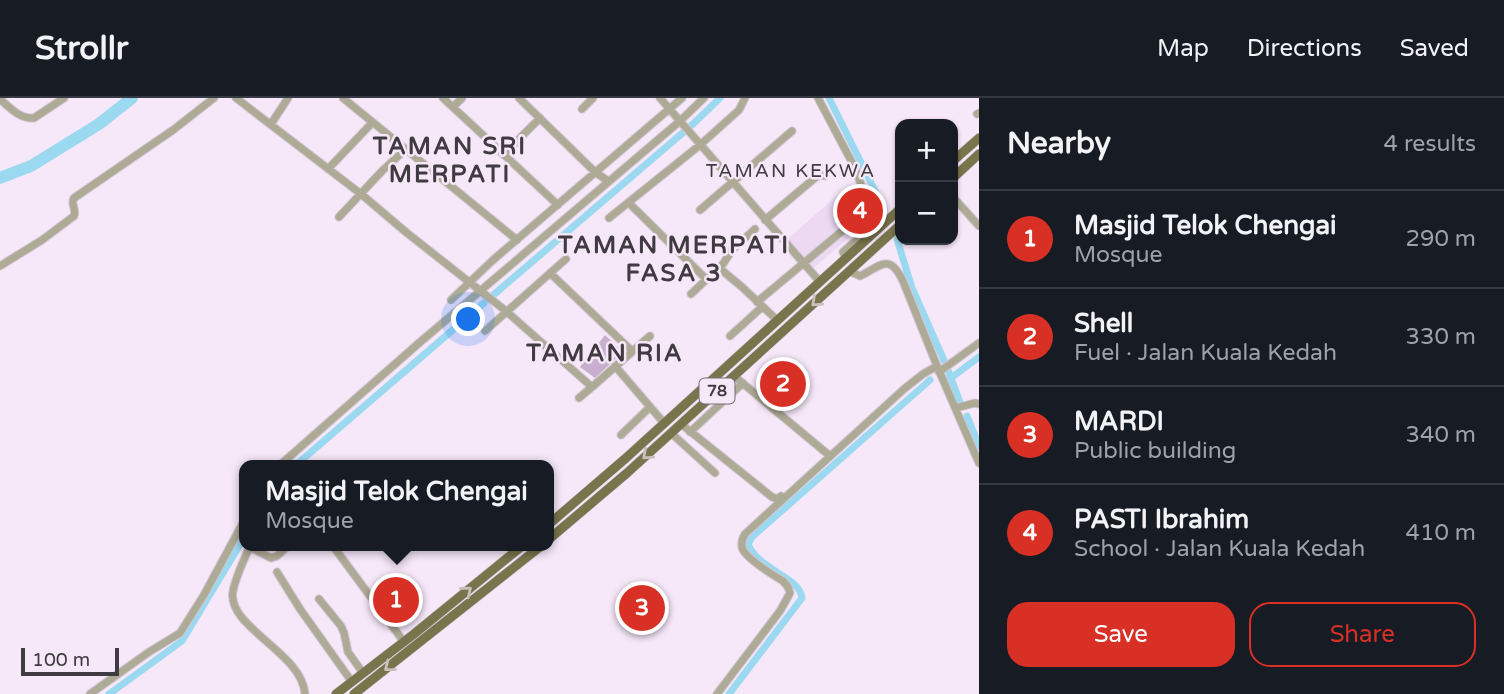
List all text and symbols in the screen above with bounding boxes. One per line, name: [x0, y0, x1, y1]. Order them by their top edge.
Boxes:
text: Strollr: [35, 29, 129, 68]
text: Map: [1157, 34, 1209, 63]
text: Directions: [1247, 34, 1362, 63]
text: Saved: [1400, 34, 1469, 63]
map controls: [895, 119, 958, 245]
button: +: [895, 119, 958, 182]
text: Nearby: [1007, 125, 1111, 162]
text: 4 results: [1383, 130, 1476, 158]
district label: TAMAN SRI MERPATI: [372, 132, 527, 189]
district label: TAMAN KEKWA: [706, 160, 876, 182]
button: −: [895, 182, 958, 245]
pin: 4: [837, 185, 883, 237]
text: Masjid Telok Chengai: [1074, 210, 1337, 241]
text: 1: [1023, 225, 1037, 253]
text: 290 m: [1406, 225, 1476, 253]
district label: TAMAN MERPATI FASA 3: [557, 231, 790, 288]
text: Mosque: [1074, 241, 1162, 269]
one-way arrow: [811, 294, 824, 306]
your location: [451, 302, 485, 336]
text: Shell: [1074, 308, 1133, 339]
text: 2: [1023, 323, 1037, 351]
text: 330 m: [1406, 323, 1476, 351]
district label: TAMAN RIA: [525, 339, 684, 368]
text: Fuel · Jalan Kuala Kedah: [1074, 339, 1337, 367]
pin: 2: [760, 358, 806, 410]
road number: 78: [700, 378, 734, 404]
text: MARDI: [1074, 406, 1164, 437]
text: 3: [1023, 421, 1037, 449]
text: 340 m: [1406, 421, 1476, 449]
text: Public building: [1074, 437, 1236, 465]
one-way arrow: [642, 447, 655, 459]
popup: [239, 460, 554, 551]
text: Masjid Telok Chengai: [265, 476, 528, 507]
text: PASTI Ibrahim: [1074, 504, 1249, 535]
text: Mosque: [265, 507, 354, 535]
text: 4: [1023, 519, 1037, 547]
text: 410 m: [1406, 519, 1476, 547]
text: School · Jalan Kuala Kedah: [1074, 535, 1365, 563]
pin: 1: [373, 574, 419, 626]
pin: 3: [619, 582, 665, 634]
one-way arrow: [460, 586, 472, 599]
button: Save: [1007, 602, 1235, 667]
button: Share: [1249, 602, 1476, 667]
scale bar: [21, 645, 119, 677]
text: 100 m: [32, 649, 90, 671]
one-way arrow: [384, 659, 397, 671]

